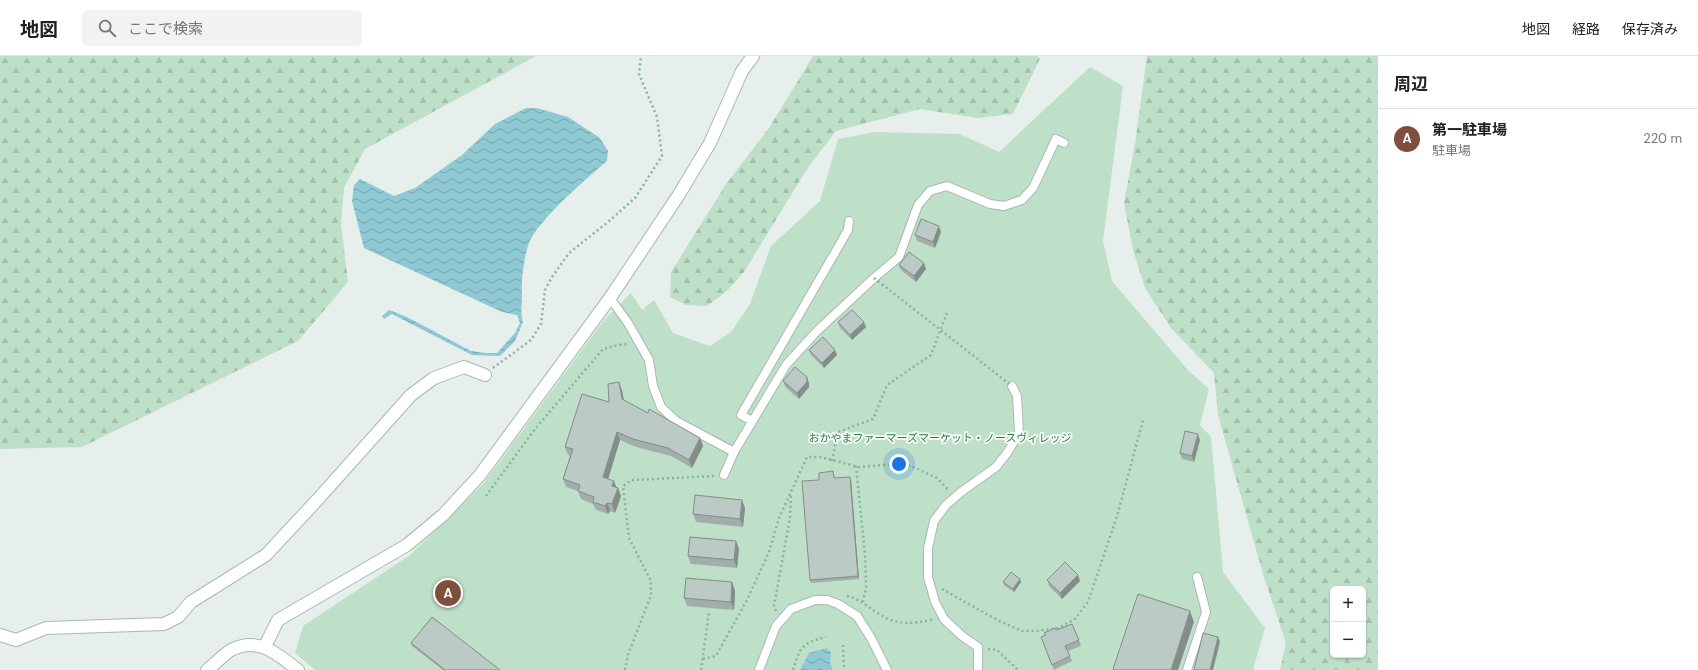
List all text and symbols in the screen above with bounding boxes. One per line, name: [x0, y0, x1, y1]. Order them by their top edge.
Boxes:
search box: [82, 10, 362, 46]
text: 地図: [20, 17, 58, 42]
icon: search: [96, 17, 118, 39]
text: ここで検索: [128, 19, 203, 39]
text: 地図: [1522, 20, 1550, 38]
text: 経路: [1572, 20, 1600, 38]
text: 保存済み: [1622, 20, 1678, 38]
text: 周辺: [1394, 73, 1428, 95]
text: 第一駐車場: [1432, 120, 1507, 140]
text: A: [1402, 130, 1412, 147]
text: 220 m: [1643, 130, 1682, 147]
text: 駐車場: [1432, 142, 1471, 159]
park label: おかやまファーマーズマーケット・ノースヴィレッジ: [809, 431, 1071, 445]
your location: [889, 454, 909, 474]
pin: A: [435, 578, 461, 608]
map controls: [1330, 586, 1366, 658]
button: +: [1330, 586, 1366, 622]
button: −: [1330, 622, 1366, 658]

